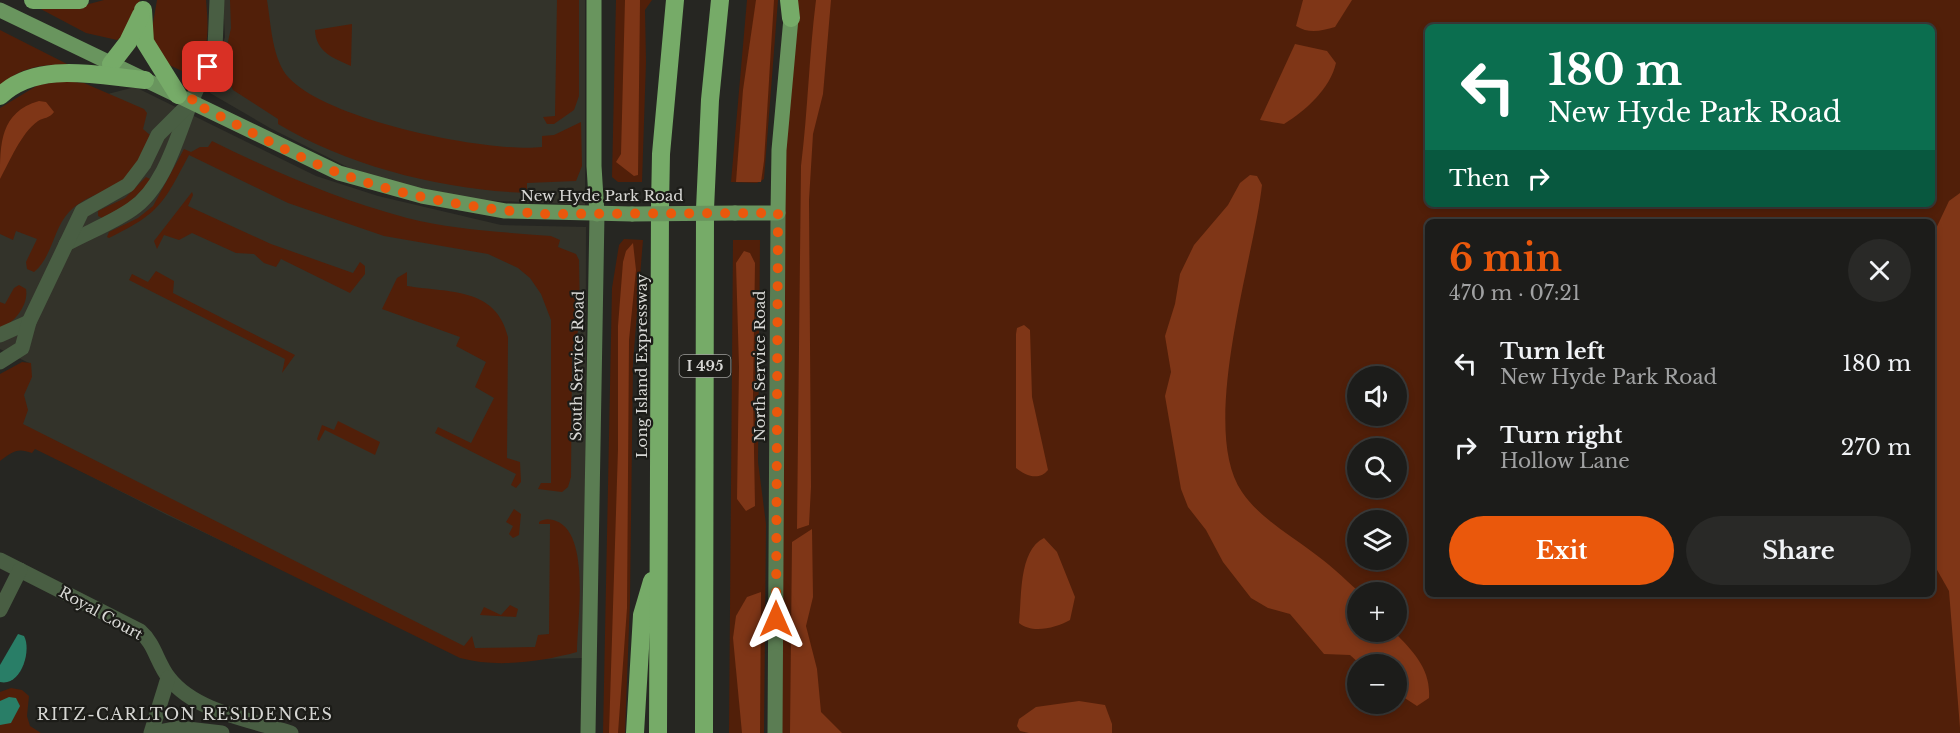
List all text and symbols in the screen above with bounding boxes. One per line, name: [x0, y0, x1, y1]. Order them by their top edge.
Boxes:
pin: [182, 41, 233, 92]
text: 180 m: [1548, 44, 1682, 96]
icon: left: [1449, 48, 1527, 126]
icon: arrive: [191, 50, 224, 83]
text: New Hyde Park Road: [1548, 96, 1841, 129]
icon: right: [1522, 162, 1555, 195]
text: Then: [1449, 165, 1510, 192]
street label: New Hyde Park Road: [521, 186, 683, 205]
text: 6 min: [1449, 236, 1562, 281]
button: close: [1848, 239, 1911, 302]
street label: Long Island Expressway: [632, 273, 651, 458]
text: 470 m · 07:21: [1449, 281, 1581, 305]
street label: South Service Road: [566, 291, 588, 441]
street label: North Service Road: [750, 291, 769, 441]
text: Turn left: [1500, 338, 1605, 365]
icon: left: [1449, 347, 1482, 380]
text: 180 m: [1842, 350, 1911, 377]
road number: I 495: [680, 355, 730, 377]
text: New Hyde Park Road: [1500, 365, 1717, 389]
map controls: [1347, 366, 1407, 714]
button: sound: [1347, 366, 1407, 426]
text: Turn right: [1500, 422, 1622, 449]
icon: right: [1449, 431, 1482, 464]
text: 270 m: [1841, 434, 1911, 461]
button: search: [1347, 438, 1407, 498]
text: Hollow Lane: [1500, 449, 1630, 473]
button: layers: [1347, 510, 1407, 570]
button: Exit: [1449, 516, 1674, 585]
button: Share: [1686, 516, 1911, 585]
street label: Royal Court: [56, 582, 146, 644]
button: +: [1347, 582, 1407, 642]
position arrow: [744, 587, 808, 651]
button: −: [1347, 654, 1407, 714]
district label: RITZ-CARLTON RESIDENCES: [37, 704, 333, 724]

